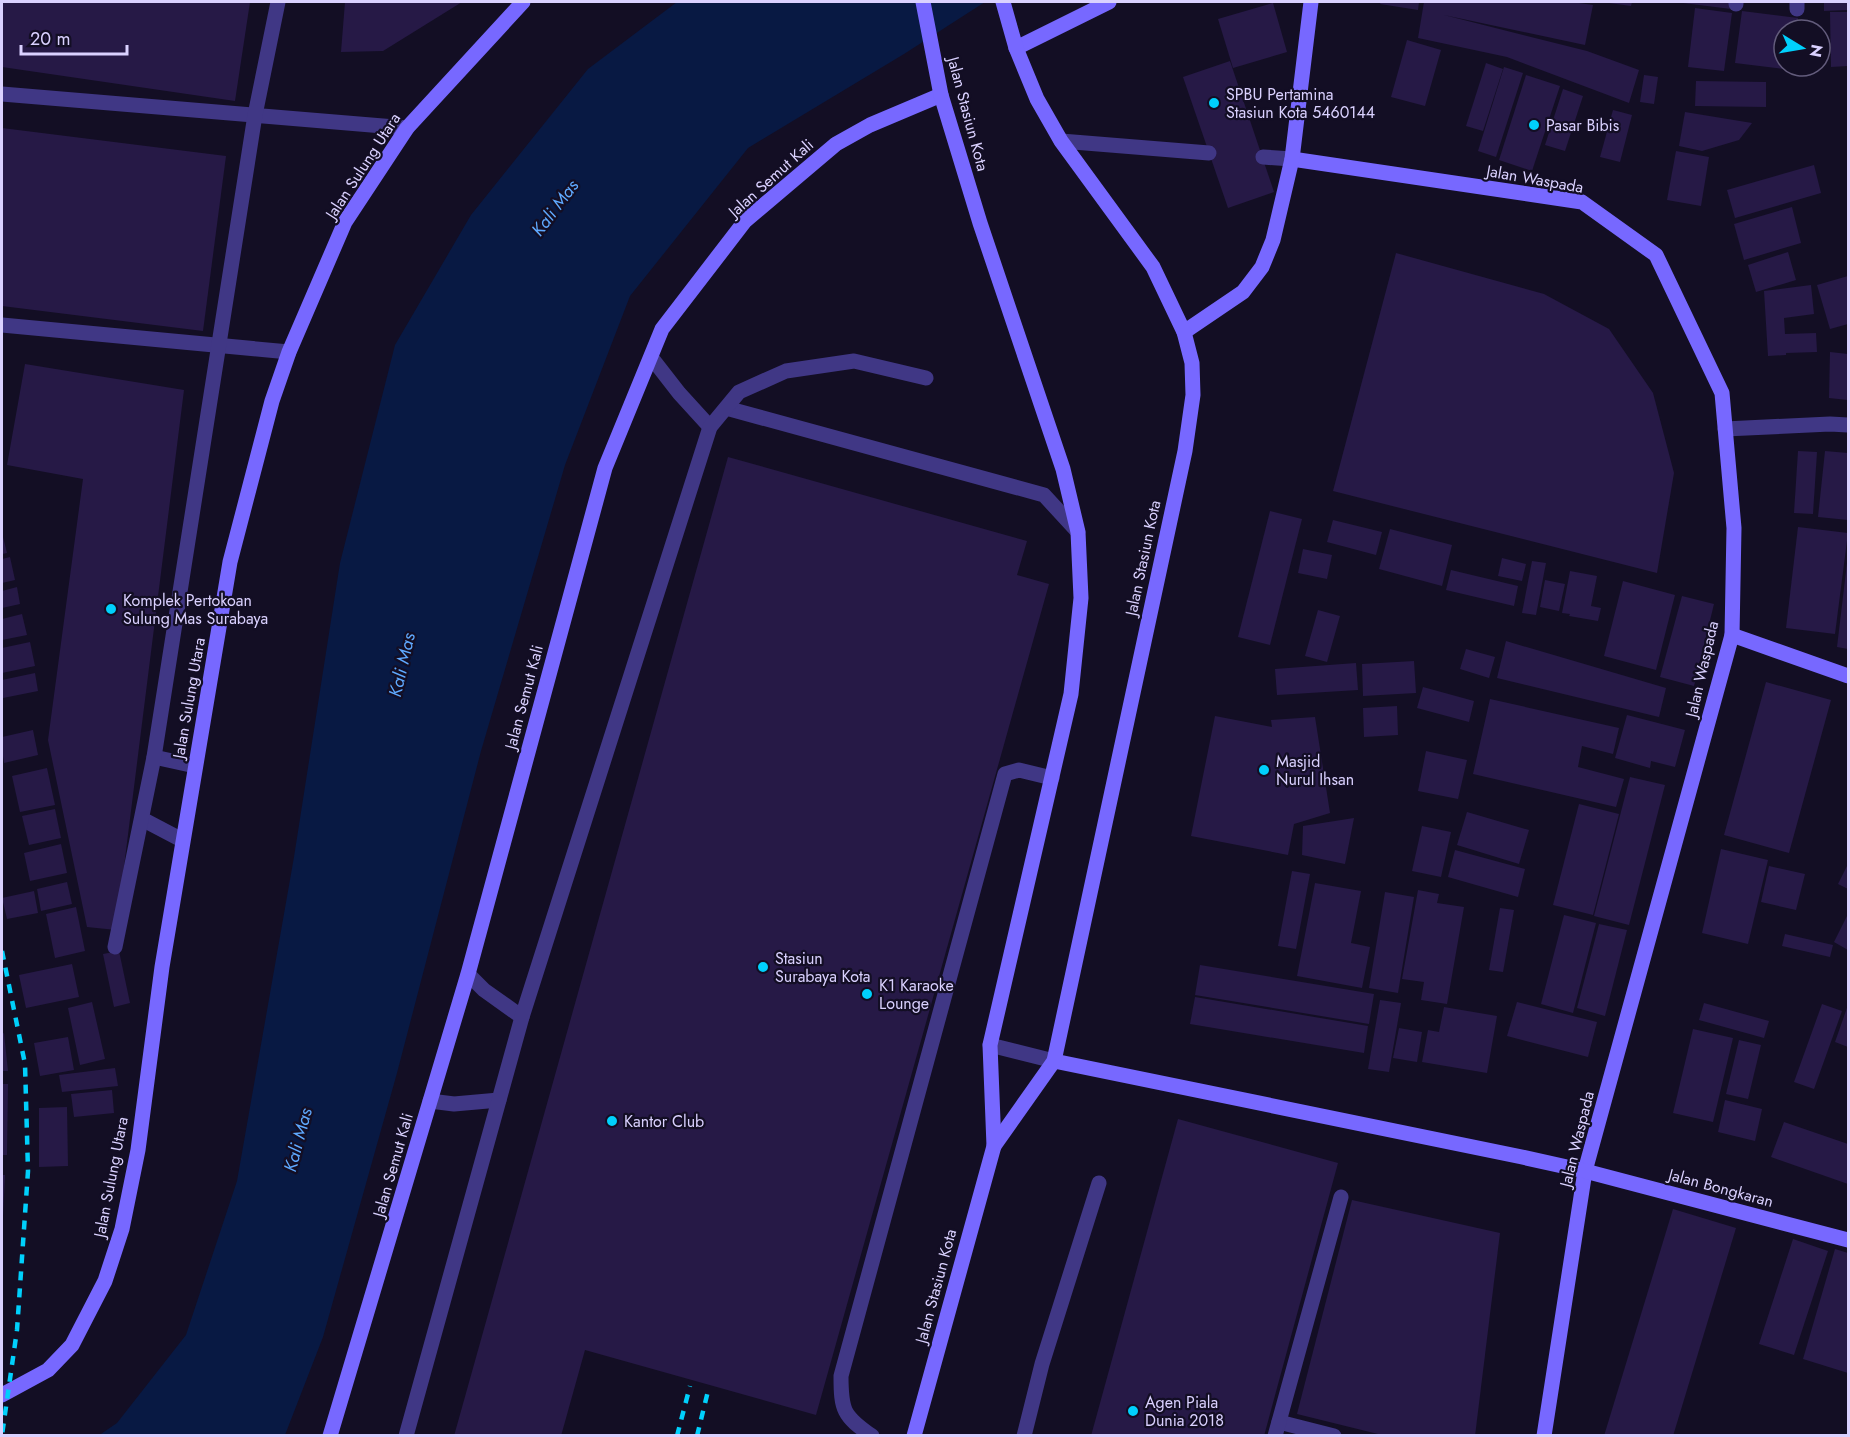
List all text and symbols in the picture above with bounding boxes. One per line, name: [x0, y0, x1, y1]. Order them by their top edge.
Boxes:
scale bar: [21, 18, 128, 56]
north arrow: [1772, 18, 1832, 78]
text: 20 m: [30, 26, 70, 52]
text: N: [1804, 42, 1829, 59]
street label: Jalan Stasiun Kota: [941, 52, 994, 174]
place label: SPBU Pertamina Stasiun Kota 5460144: [1226, 83, 1375, 124]
marker: SPBU Pertamina Stasiun Kota 5460144: [1207, 96, 1221, 110]
street label: Jalan Sulung Utara: [319, 108, 406, 225]
place label: Pasar Bibis: [1546, 114, 1619, 137]
marker: Pasar Bibis: [1527, 118, 1541, 132]
street label: Jalan Semut Kali: [722, 134, 819, 224]
street label: Jalan Waspada: [1483, 159, 1585, 199]
water label: Kali Mas: [525, 173, 585, 242]
street label: Jalan Stasiun Kota: [1119, 498, 1166, 620]
place label: Komplek Pertokoan Sulung Mas Surabaya: [123, 589, 268, 630]
marker: Komplek Pertokoan Sulung Mas Surabaya: [104, 602, 118, 616]
street label: Jalan Waspada: [1679, 619, 1724, 721]
water label: Kali Mas: [382, 630, 422, 700]
street label: Jalan Sulung Utara: [167, 636, 211, 762]
street label: Jalan Semut Kali: [498, 642, 549, 754]
place label: Masjid Nurul Ihsan: [1276, 750, 1354, 791]
marker: Masjid Nurul Ihsan: [1257, 763, 1271, 777]
place label: Stasiun Surabaya Kota: [775, 947, 870, 988]
marker: Stasiun Surabaya Kota: [756, 960, 770, 974]
place label: K1 Karaoke Lounge: [879, 974, 954, 1015]
marker: K1 Karaoke Lounge: [860, 987, 874, 1001]
street label: Jalan Waspada: [1553, 1089, 1600, 1191]
water label: Kali Mas: [277, 1104, 319, 1175]
street label: Jalan Semut Kali: [367, 1110, 419, 1222]
place label: Kantor Club: [624, 1110, 704, 1133]
marker: Kantor Club: [605, 1114, 619, 1128]
street label: Jalan Sulung Utara: [88, 1115, 134, 1241]
street label: Jalan Bongkaran: [1664, 1162, 1776, 1213]
street label: Jalan Stasiun Kota: [909, 1226, 962, 1348]
place label: Agen Piala Dunia 2018: [1145, 1391, 1224, 1432]
marker: Agen Piala Dunia 2018: [1126, 1404, 1140, 1418]

